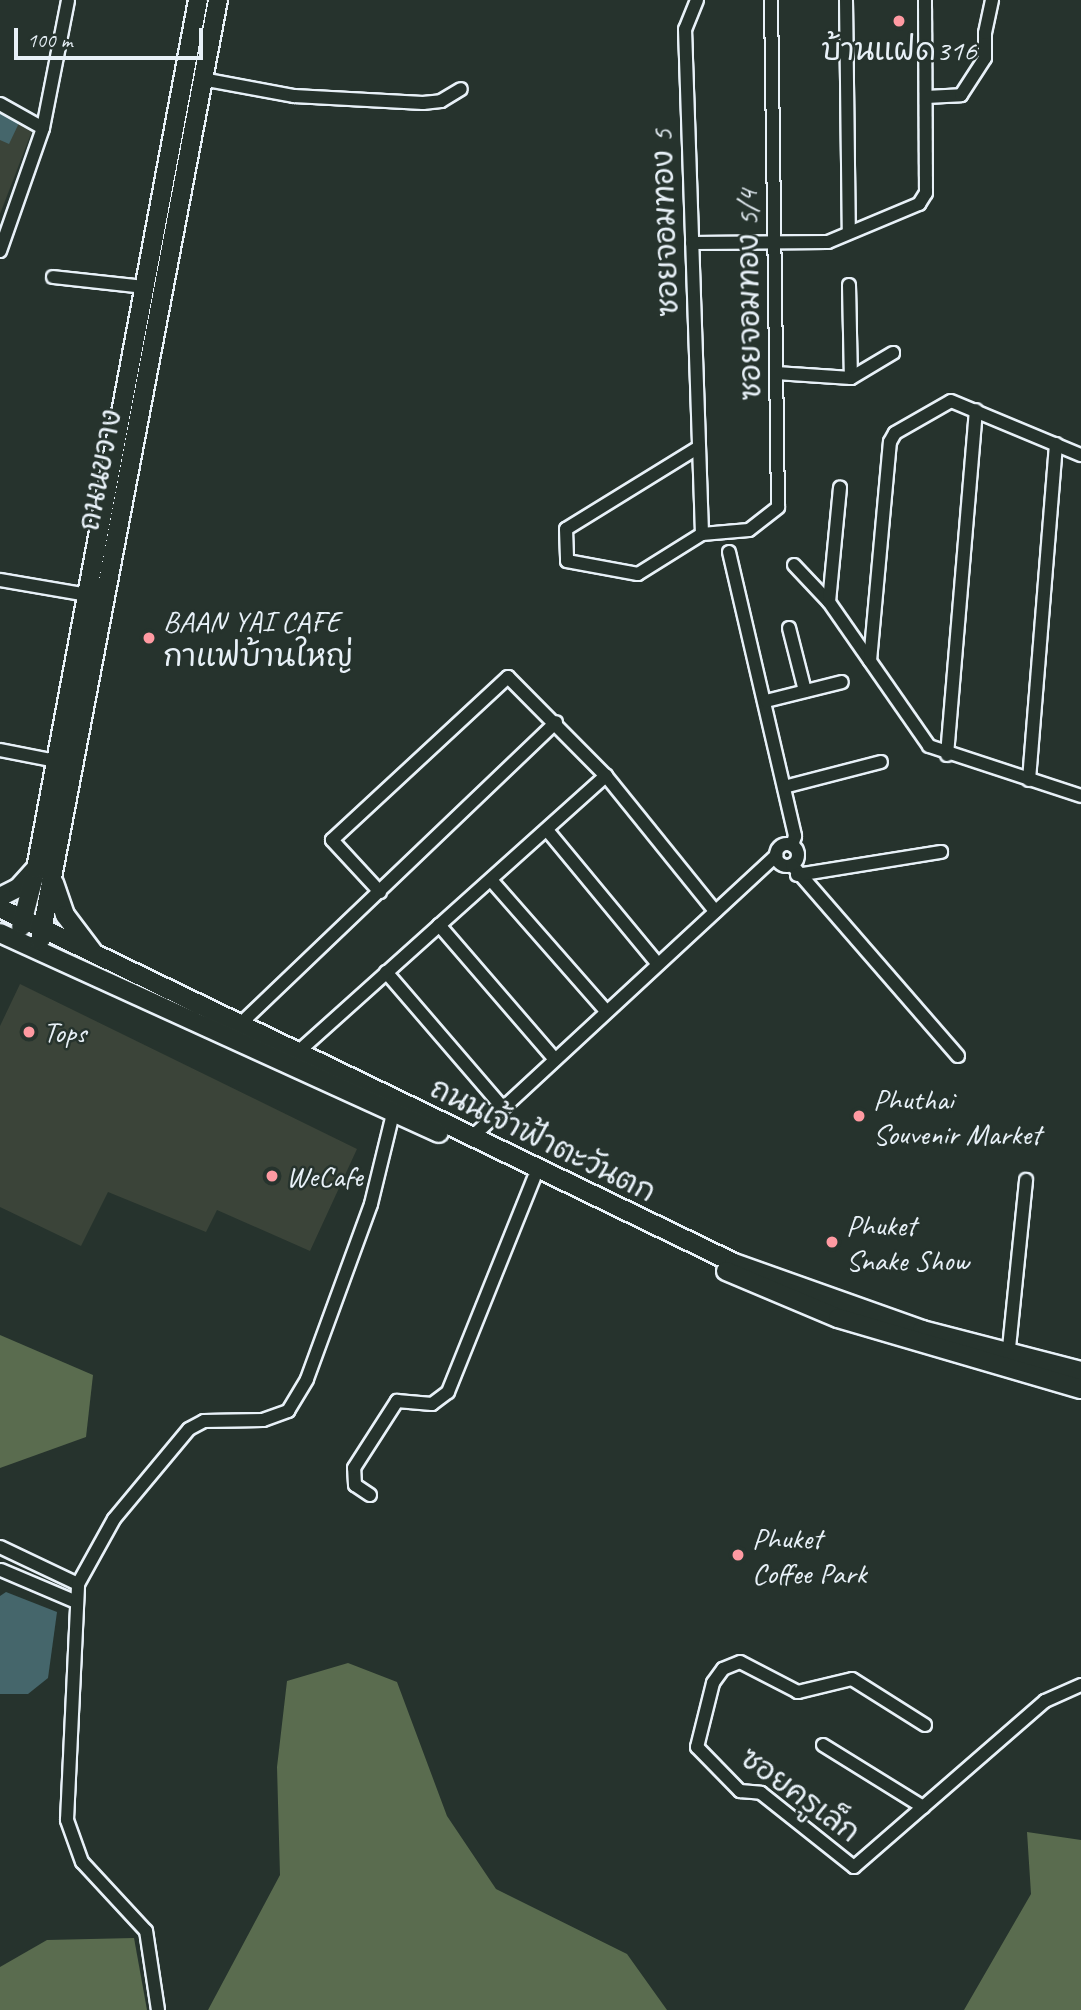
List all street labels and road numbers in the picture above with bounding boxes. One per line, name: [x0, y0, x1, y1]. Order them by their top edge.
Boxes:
street label: ซอยจอมทอง 5: [644, 129, 686, 317]
street label: ซอยจอมทอง 5/4: [729, 189, 769, 401]
street label: ถนนขวาง: [71, 406, 129, 534]
street label: ถนนเจ้าฟ้าตะวันตก: [424, 1070, 662, 1210]
street label: ซอยครูเล็ก: [733, 1740, 867, 1850]

